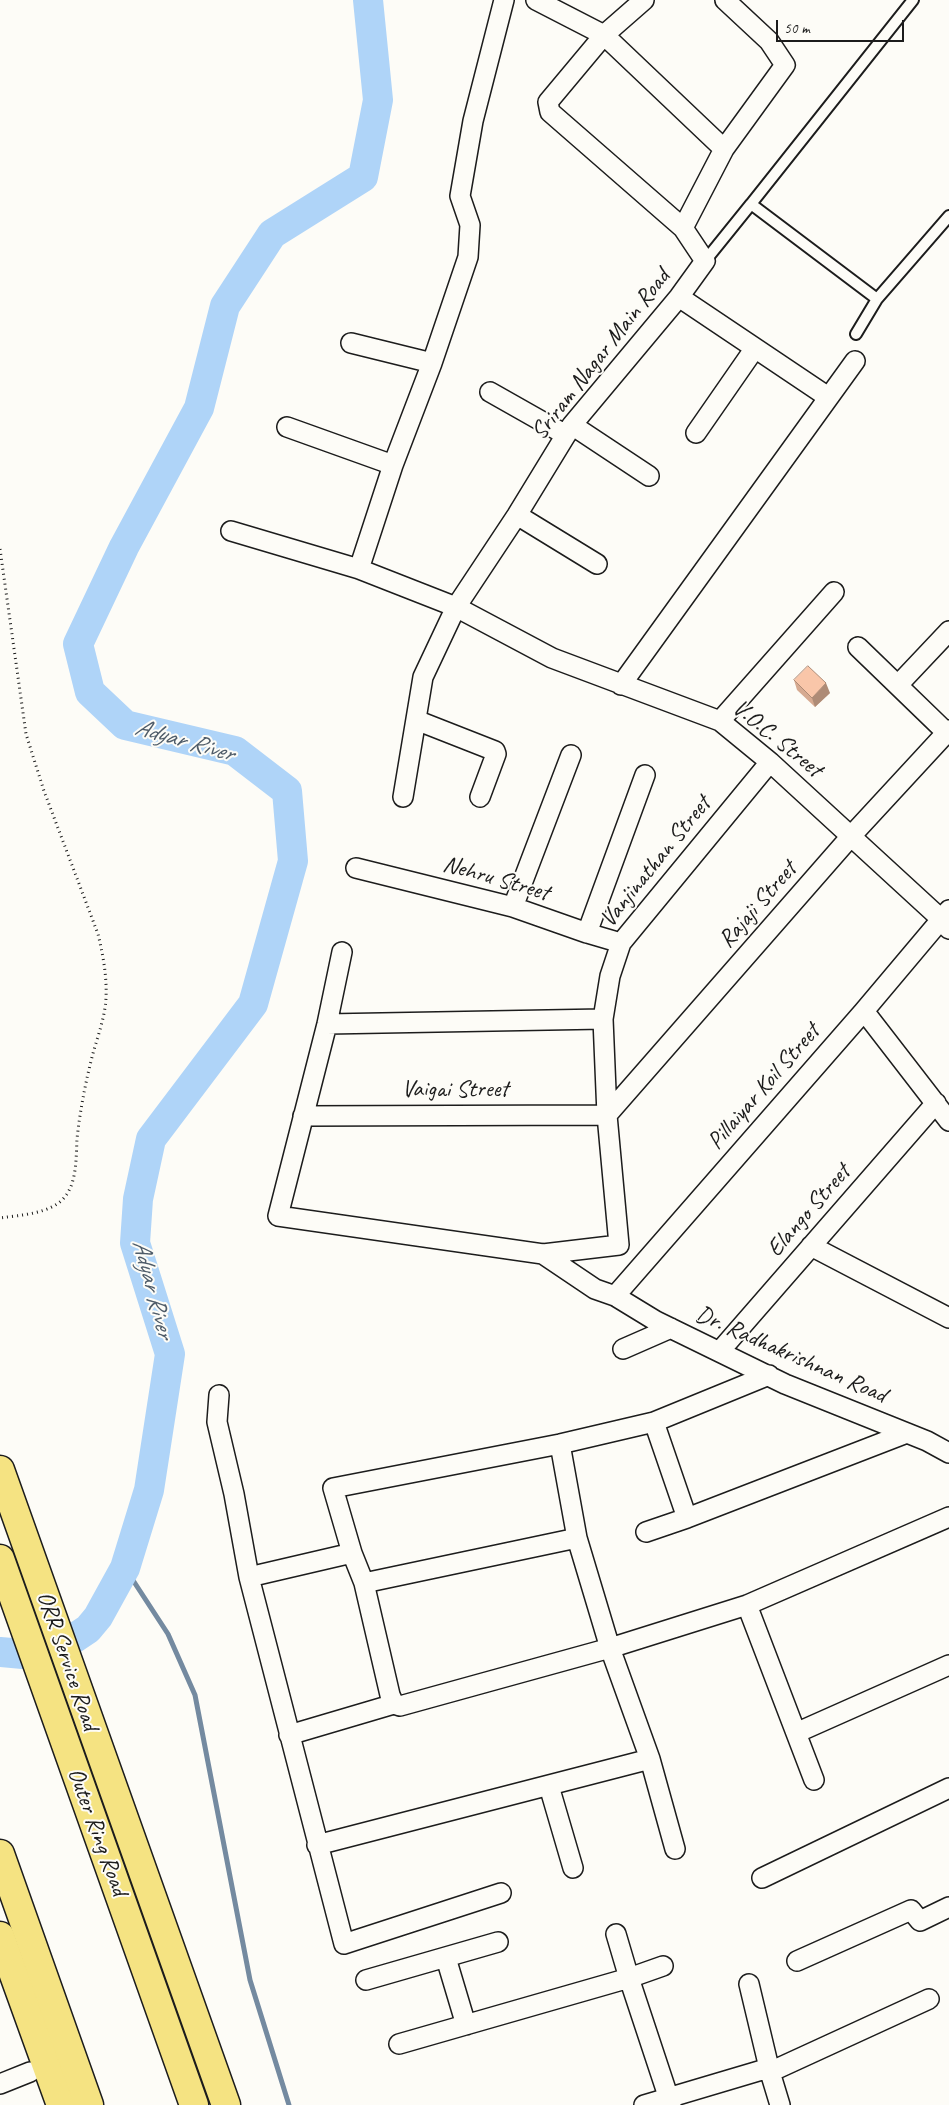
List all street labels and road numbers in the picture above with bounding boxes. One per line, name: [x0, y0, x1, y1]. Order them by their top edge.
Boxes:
street label: Sriram Nagar Main Road: [525, 264, 677, 446]
street label: V.O.C. Street: [726, 694, 828, 784]
street label: Vanjinathan Street: [594, 791, 718, 933]
street label: Nehru Street: [440, 850, 552, 908]
street label: Rajaji Street: [713, 856, 803, 954]
street label: Pillaiyar Koil Street: [702, 1018, 826, 1156]
street label: Vaigai Street: [402, 1076, 508, 1104]
street label: Elango Street: [761, 1159, 857, 1263]
street label: Dr. Radhakrishnan Road: [691, 1300, 891, 1410]
street label: ORR Service Road: [30, 1588, 104, 1734]
street label: Outer Ring Road: [61, 1764, 133, 1900]

